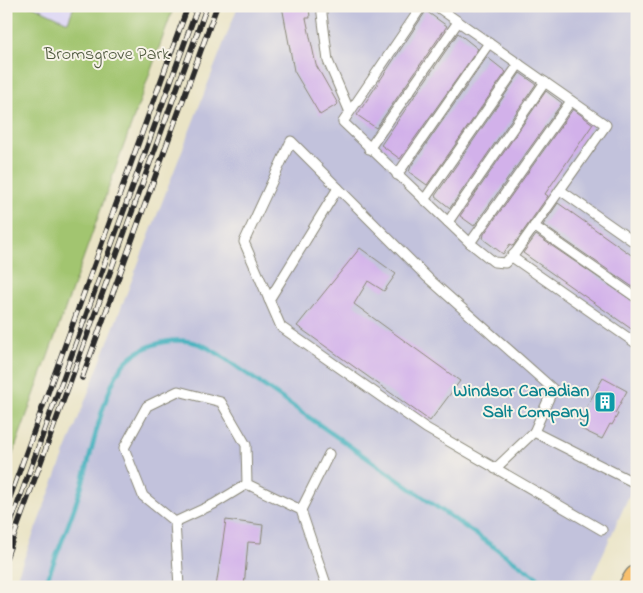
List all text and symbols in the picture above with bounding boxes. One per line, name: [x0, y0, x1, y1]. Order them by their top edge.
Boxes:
park label: Bromsgrove Park: [43, 42, 170, 69]
place label: Windsor Canadian Salt Company: [453, 379, 589, 427]
building icon: Windsor Canadian Salt Company: [593, 390, 617, 414]

